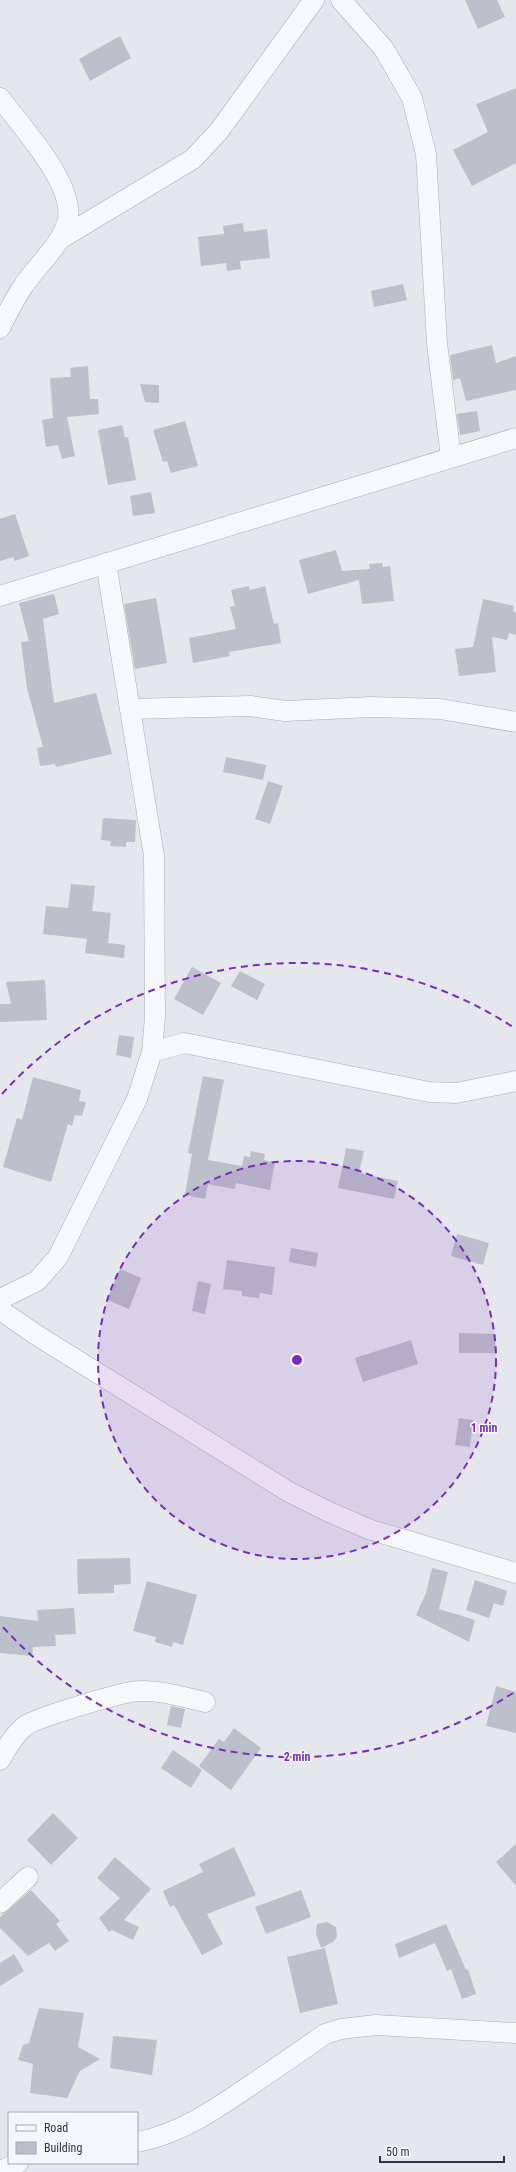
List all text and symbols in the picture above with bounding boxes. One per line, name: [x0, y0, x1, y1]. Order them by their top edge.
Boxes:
centre of rings: [290, 1353, 304, 1367]
text: 1 min: [471, 1421, 497, 1435]
text: 2 min: [284, 1750, 310, 1764]
legend: [8, 2112, 138, 2164]
text: Road: [44, 2121, 68, 2135]
scale bar: [380, 2138, 504, 2164]
text: Building: [44, 2141, 82, 2155]
text: 50 m: [386, 2145, 410, 2159]

